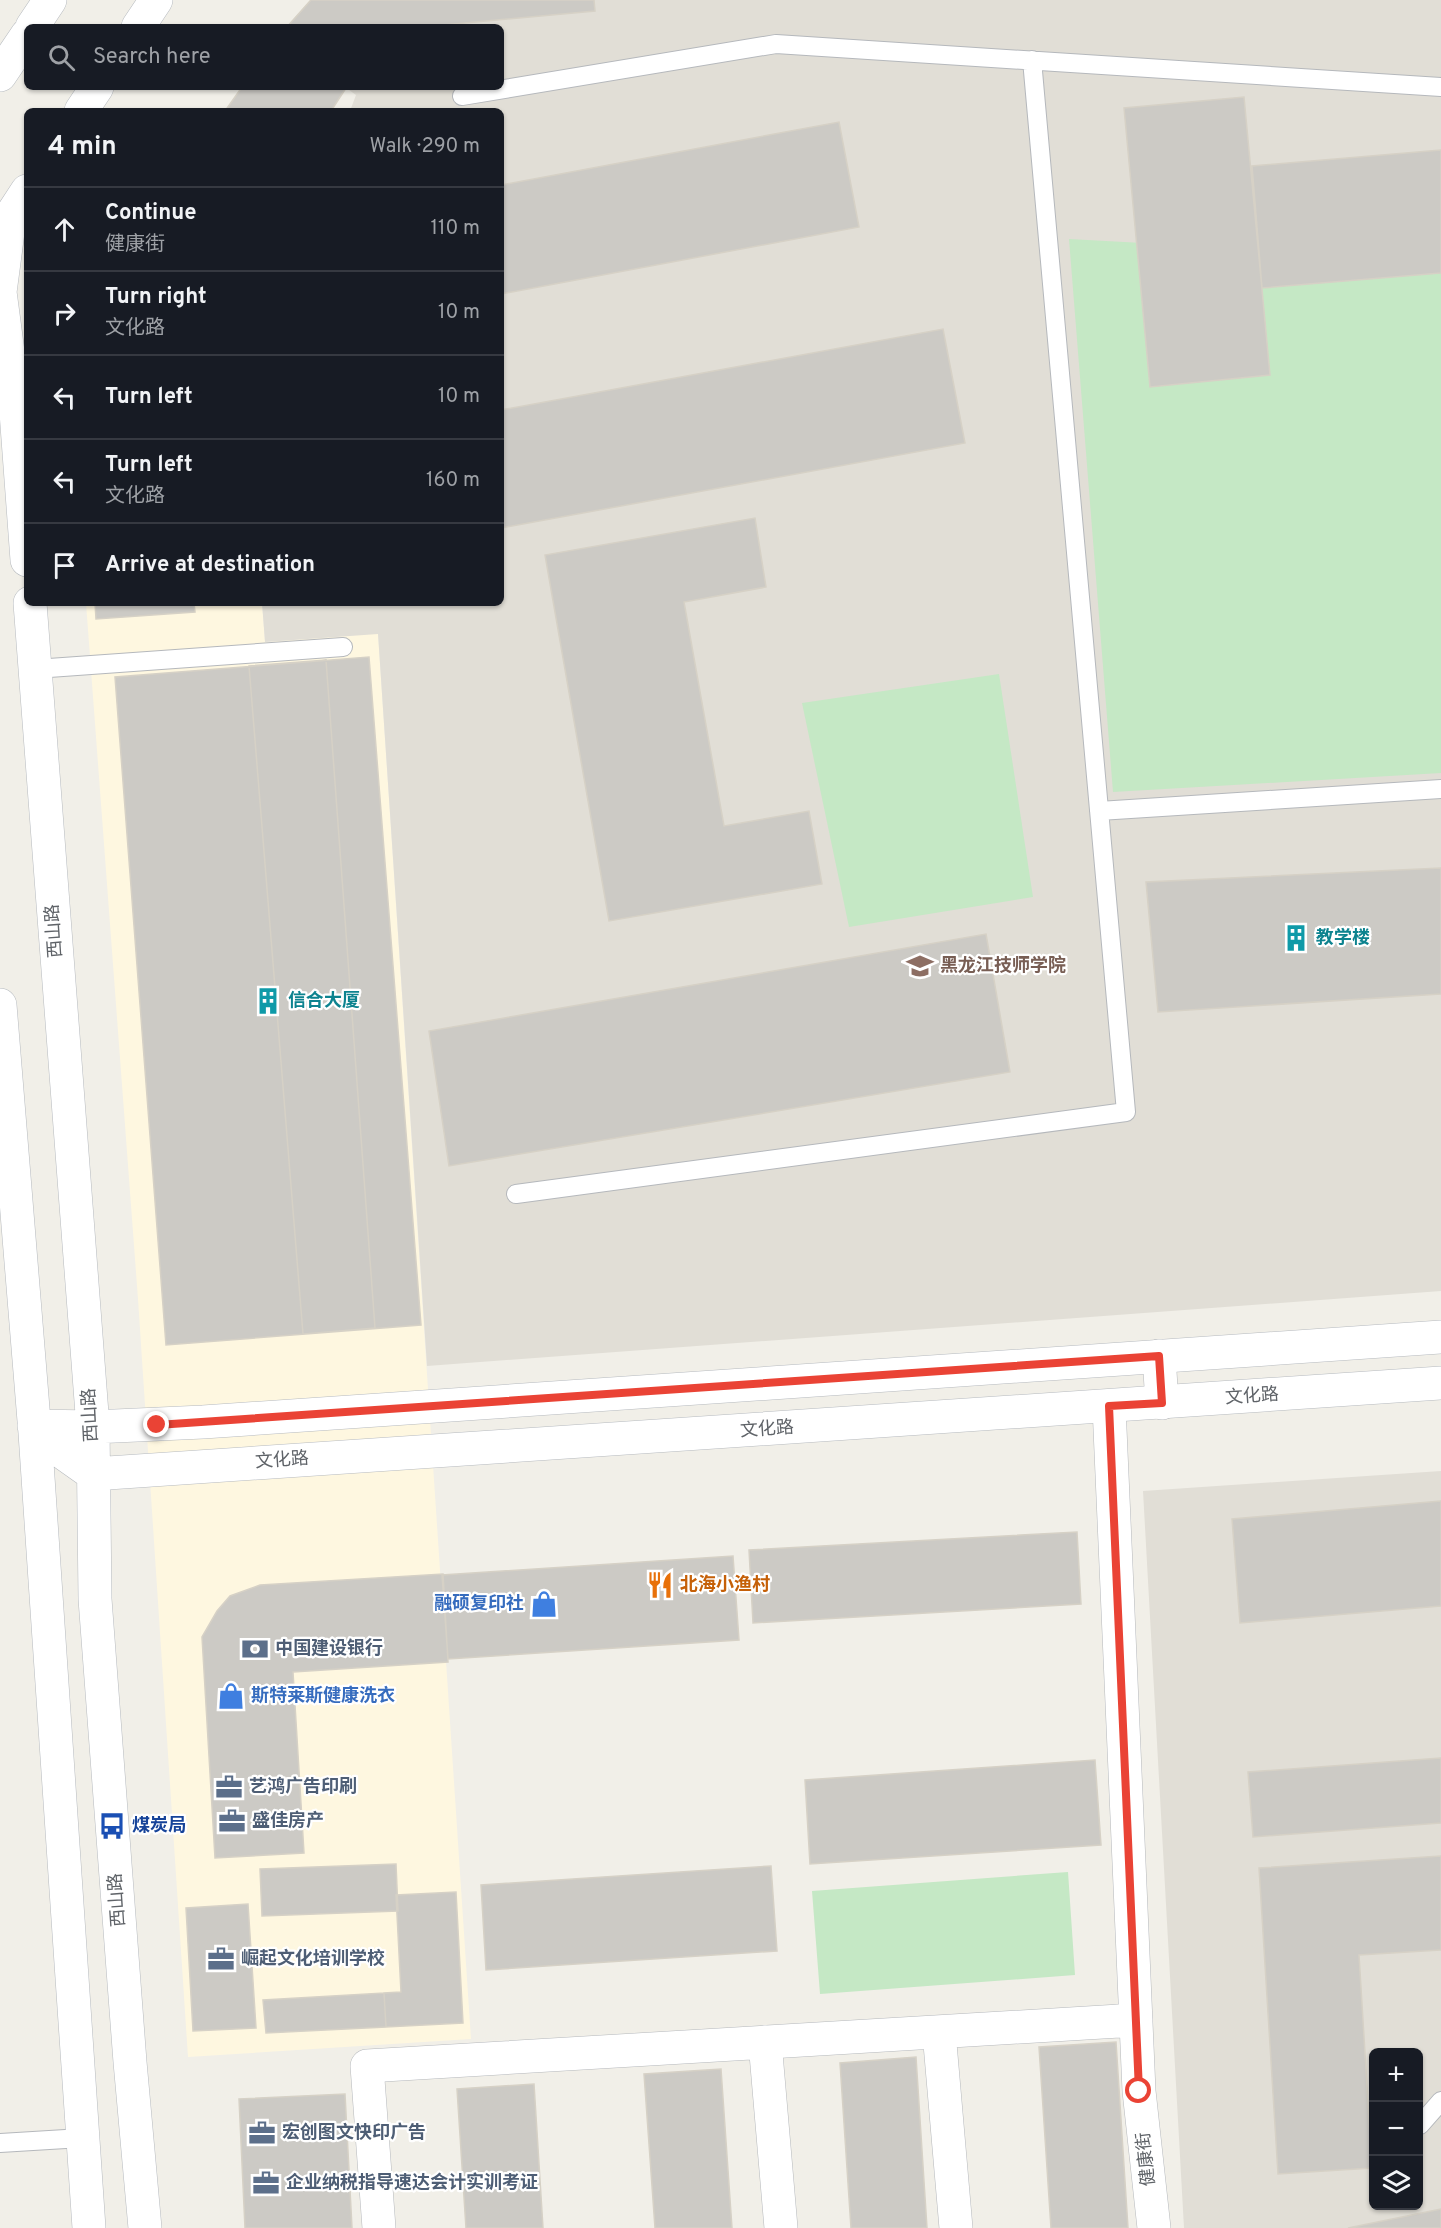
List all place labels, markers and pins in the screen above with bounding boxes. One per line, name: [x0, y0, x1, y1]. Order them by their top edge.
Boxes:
building icon: 教学楼: [1281, 923, 1311, 953]
place label: 教学楼: [1316, 927, 1370, 950]
school or university icon: 黑龙江技师学院: [905, 951, 935, 981]
place label: 黑龙江技师学院: [940, 955, 1066, 978]
building icon: 信合大厦: [253, 986, 283, 1016]
place label: 信合大厦: [288, 990, 360, 1013]
restaurant icon: 北海小渔村: [645, 1570, 675, 1600]
place label: 北海小渔村: [680, 1574, 770, 1597]
shop icon: 融硕复印社: [529, 1589, 559, 1619]
place label: 融硕复印社: [434, 1593, 524, 1616]
bank icon: 中国建设银行: [240, 1634, 270, 1664]
place label: 中国建设银行: [275, 1637, 383, 1661]
shop icon: 斯特莱斯健康洗衣: [216, 1681, 246, 1711]
place label: 斯特莱斯健康洗衣: [251, 1685, 395, 1708]
office icon: 艺鸿广告印刷: [214, 1772, 244, 1802]
place label: 艺鸿广告印刷: [249, 1776, 357, 1799]
office icon: 盛佳房产: [217, 1806, 247, 1836]
place label: 盛佳房产: [252, 1810, 324, 1833]
bus stop icon: 煤炭局: [97, 1811, 127, 1841]
place label: 煤炭局: [132, 1815, 186, 1838]
office icon: 崛起文化培训学校: [206, 1944, 236, 1974]
place label: 崛起文化培训学校: [241, 1948, 385, 1971]
office icon: 宏创图文快印广告: [247, 2118, 277, 2148]
place label: 宏创图文快印广告: [282, 2122, 426, 2145]
office icon: 企业纳税指导速达会计实训考证: [251, 2168, 281, 2198]
place label: 企业纳税指导速达会计实训考证: [286, 2172, 538, 2195]

